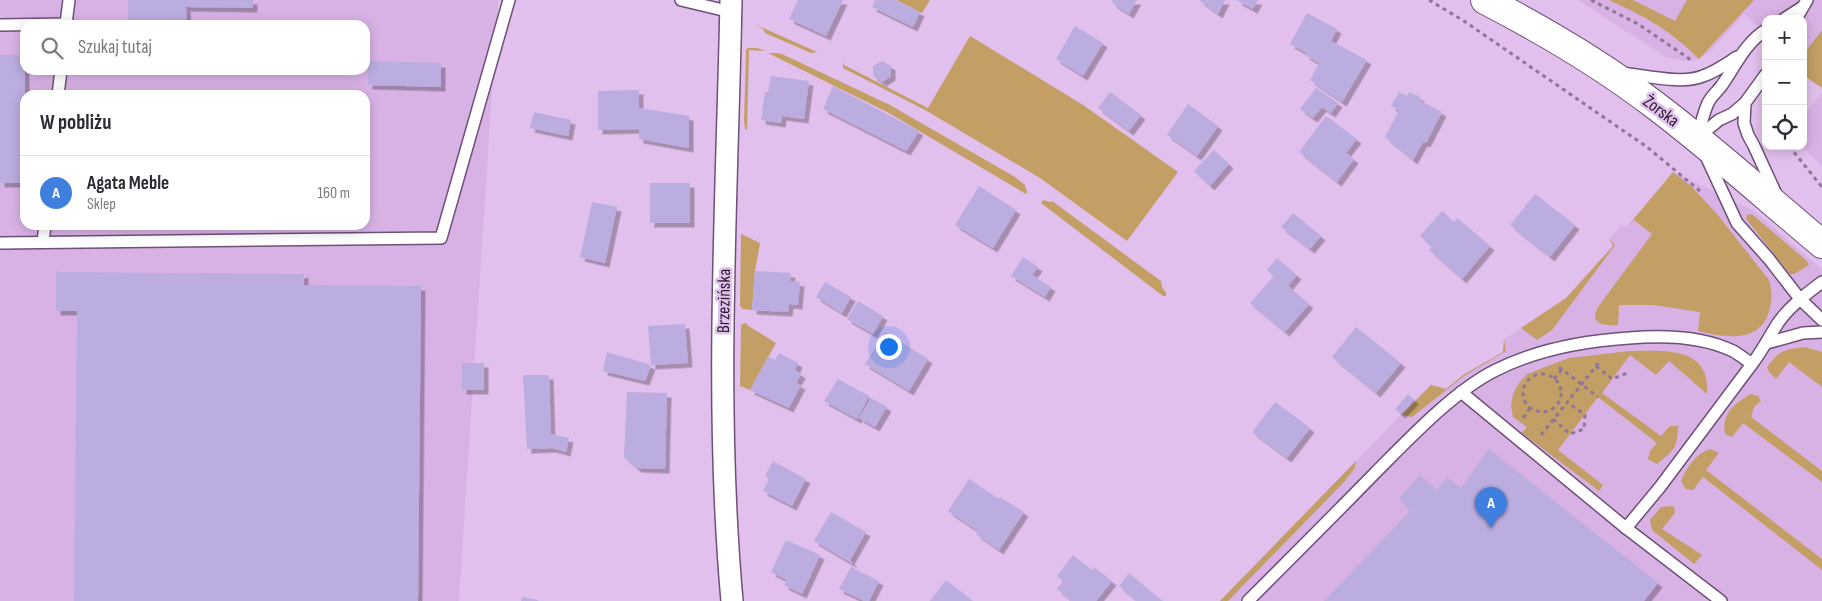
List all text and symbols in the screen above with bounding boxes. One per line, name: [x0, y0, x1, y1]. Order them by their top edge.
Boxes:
map controls: [1762, 15, 1807, 150]
button: +: [1762, 15, 1807, 60]
search box: [20, 20, 370, 75]
icon: search: [38, 34, 66, 62]
text: Szukaj tutaj: [78, 36, 152, 59]
button: −: [1762, 60, 1807, 105]
street label: Żorska: [1639, 91, 1683, 131]
button: locate: [1762, 105, 1807, 150]
text: W pobliżu: [40, 110, 111, 135]
text: Agata Meble: [87, 172, 169, 195]
text: A: [52, 184, 60, 203]
text: 160 m: [317, 184, 350, 203]
text: Sklep: [87, 195, 116, 214]
street label: Brzezińska: [713, 269, 735, 333]
your location: [876, 334, 902, 360]
pin: A: [1475, 487, 1507, 528]

